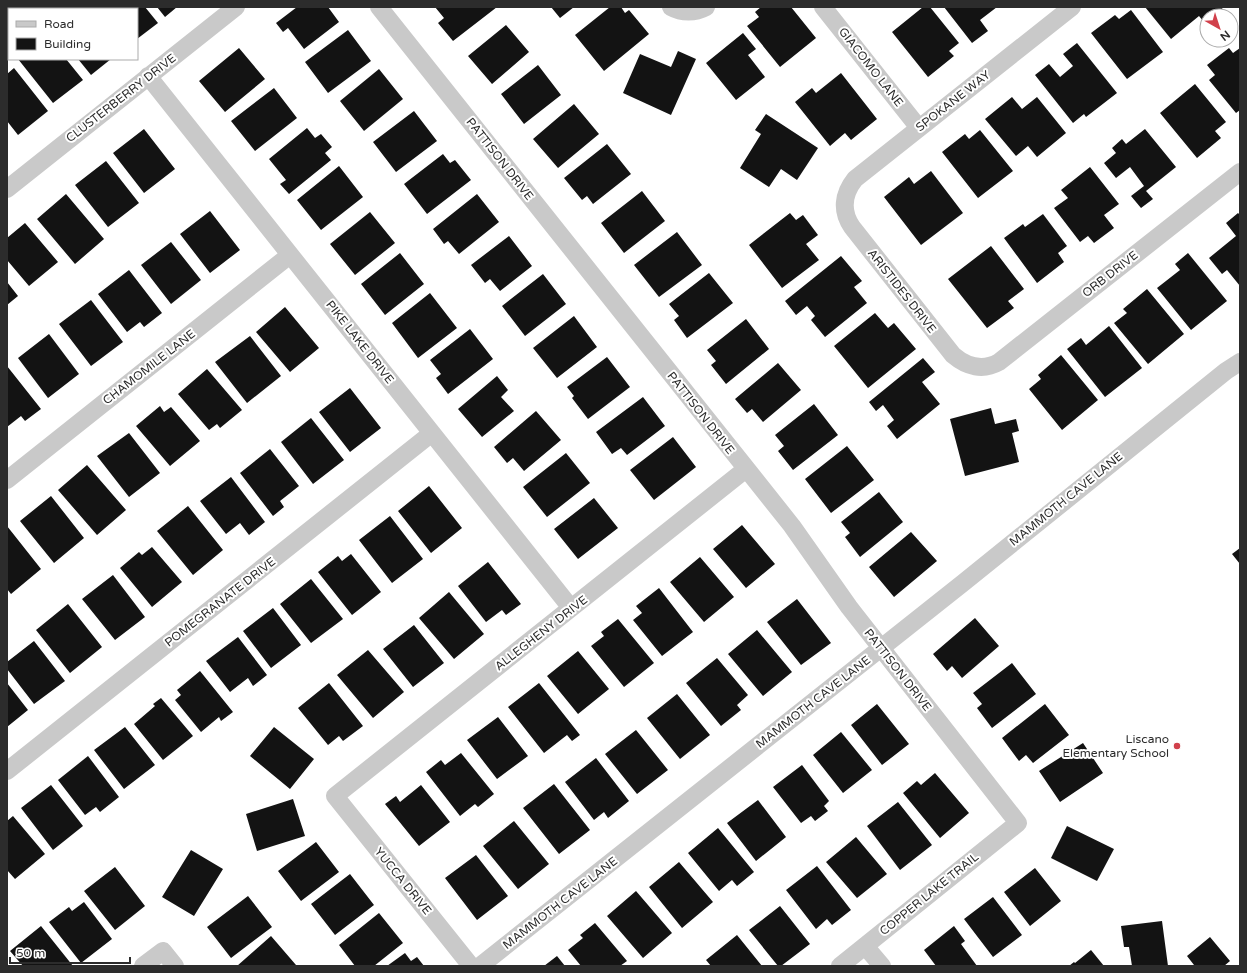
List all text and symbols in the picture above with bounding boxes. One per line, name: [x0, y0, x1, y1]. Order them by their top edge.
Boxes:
legend: [8, 8, 138, 60]
north arrow: [1199, 8, 1239, 48]
text: Road: [44, 17, 74, 31]
street label: GIACOMO LANE: [836, 25, 906, 110]
text: N: [1217, 28, 1233, 43]
text: Building: [44, 37, 91, 51]
street label: CLUSTERBERRY DRIVE: [63, 51, 179, 145]
street label: SPOKANE WAY: [913, 67, 993, 134]
street label: PATTISON DRIVE: [464, 115, 537, 203]
street label: ARISTIDES DRIVE: [865, 246, 939, 336]
street label: ORB DRIVE: [1079, 248, 1141, 300]
street label: PIKE LAKE DRIVE: [323, 298, 397, 387]
street label: CHAMOMILE LANE: [100, 326, 198, 407]
street label: PATTISON DRIVE: [665, 369, 738, 457]
street label: MAMMOTH CAVE LANE: [1007, 449, 1126, 549]
street label: POMEGRANATE DRIVE: [162, 554, 278, 650]
street label: ALLEGHENY DRIVE: [492, 592, 590, 673]
street label: PATTISON DRIVE: [862, 626, 935, 714]
street label: MAMMOTH CAVE LANE: [753, 653, 873, 751]
place label: Liscano Elementary School: [1062, 732, 1169, 760]
marker: Liscano Elementary School: [1172, 741, 1182, 751]
street label: YUCCA DRIVE: [372, 845, 435, 918]
street label: COPPER LAKE TRAIL: [877, 850, 981, 938]
street label: MAMMOTH CAVE LANE: [500, 854, 620, 952]
scale bar: [10, 939, 130, 965]
text: 50 m: [16, 946, 45, 960]

